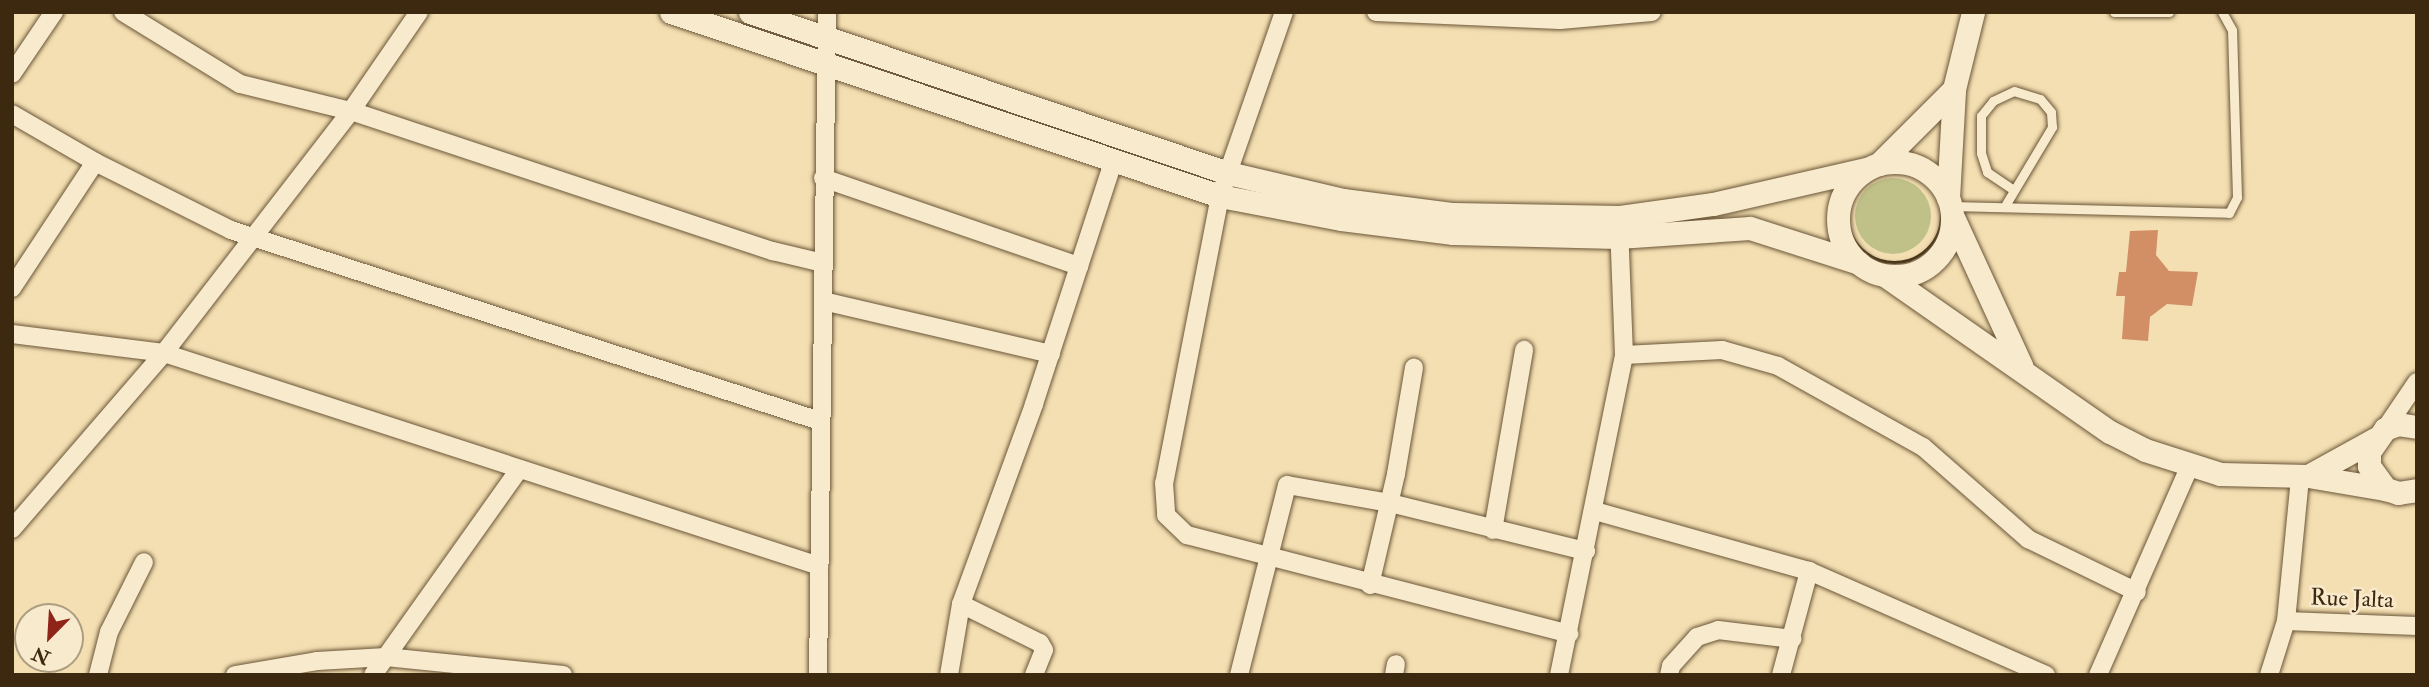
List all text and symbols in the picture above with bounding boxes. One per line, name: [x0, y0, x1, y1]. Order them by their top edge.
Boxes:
street label: Rue Jalta: [2310, 584, 2394, 614]
north arrow: [14, 603, 84, 673]
text: N: [29, 641, 54, 670]

